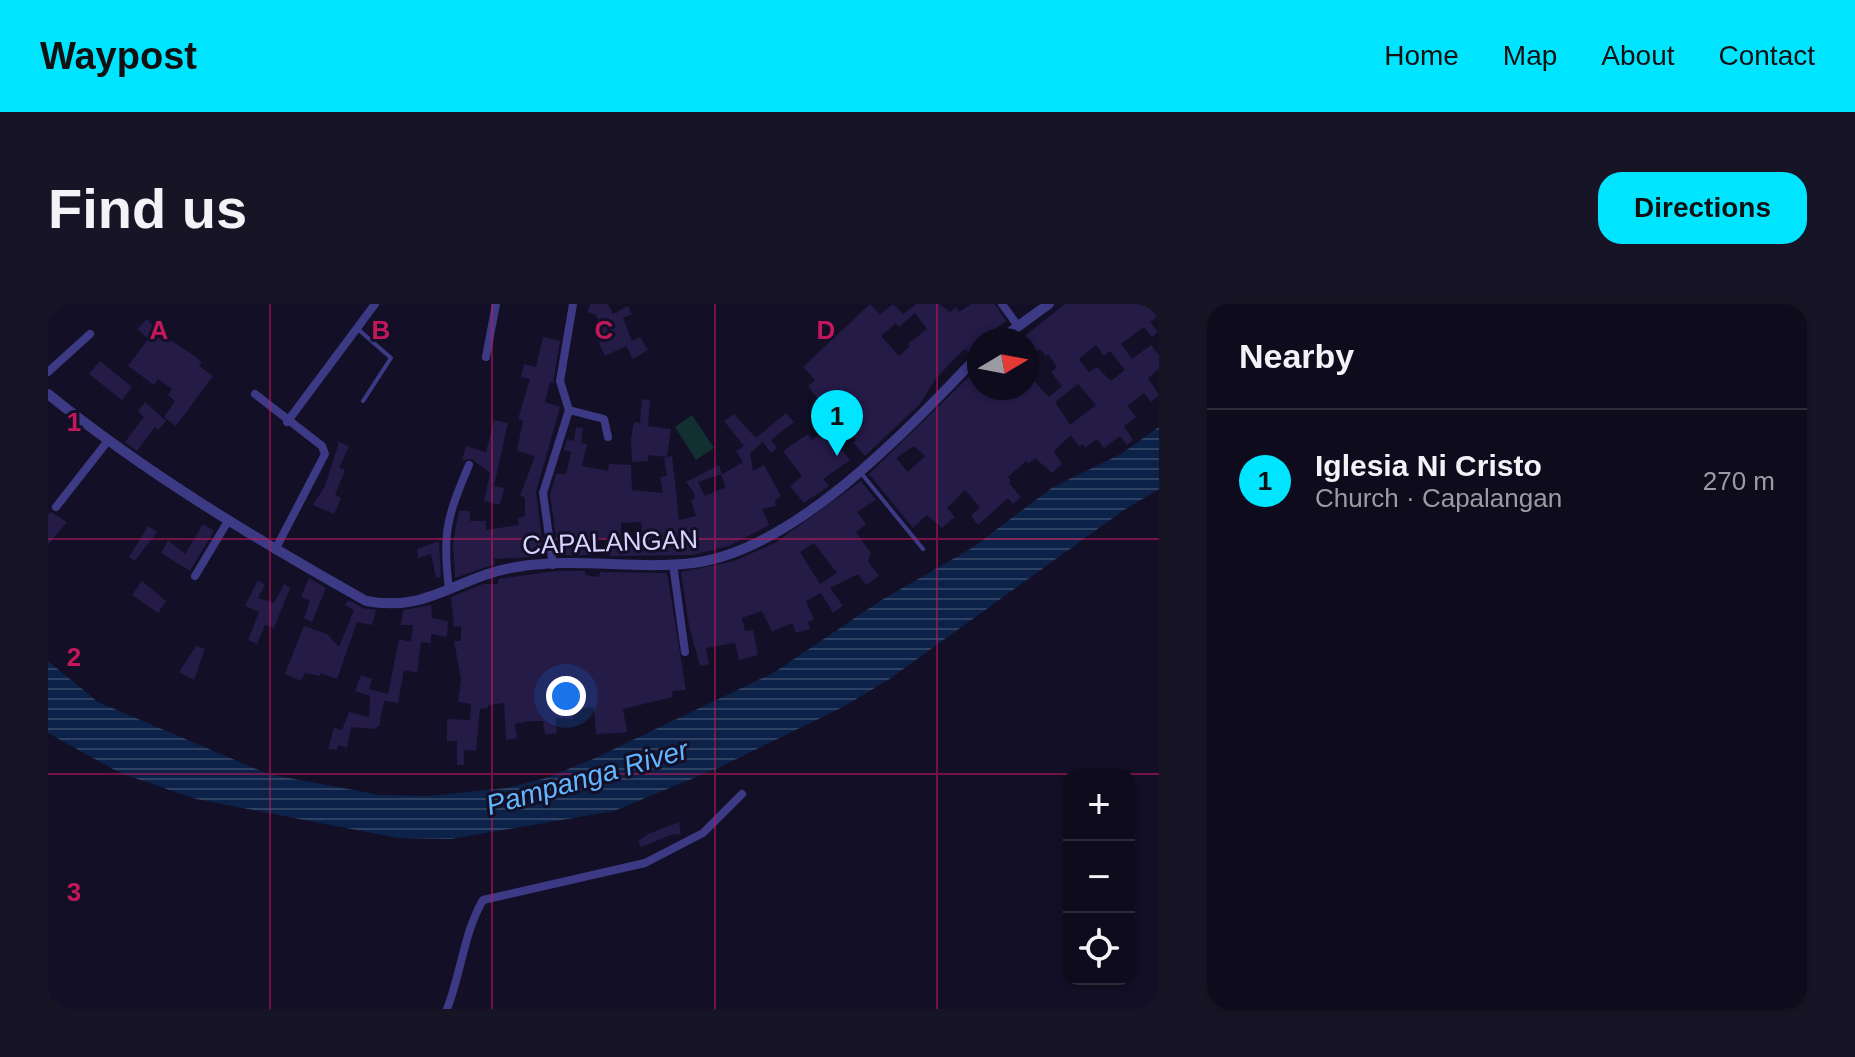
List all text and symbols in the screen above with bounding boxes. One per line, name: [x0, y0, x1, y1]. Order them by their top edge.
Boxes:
text: Waypost: [40, 35, 197, 77]
text: Home: [1384, 40, 1459, 71]
text: Map: [1503, 40, 1557, 71]
text: About: [1601, 40, 1675, 71]
text: Contact: [1719, 40, 1815, 71]
button: Directions: [1598, 172, 1807, 244]
text: Find us: [48, 177, 247, 240]
text: A: [150, 315, 169, 345]
text: B: [372, 315, 390, 345]
text: C: [595, 315, 614, 345]
text: D: [817, 315, 835, 345]
north arrow: [967, 328, 1039, 400]
text: Nearby: [1239, 337, 1354, 375]
pin: 1: [811, 390, 863, 456]
text: 1: [67, 407, 81, 437]
text: Iglesia Ni Cristo: [1315, 449, 1542, 482]
text: 1: [1258, 466, 1272, 496]
text: 270 m: [1703, 466, 1775, 496]
text: Church · Capalangan: [1315, 483, 1562, 513]
street label: CAPALANGAN: [522, 524, 698, 560]
text: 2: [67, 642, 81, 672]
your location: [546, 676, 586, 716]
water label: Pampanga River: [483, 733, 693, 821]
map controls: [1063, 769, 1135, 985]
button: +: [1063, 769, 1135, 841]
button: −: [1063, 841, 1135, 913]
text: 3: [67, 877, 81, 907]
button: locate: [1063, 913, 1135, 985]

